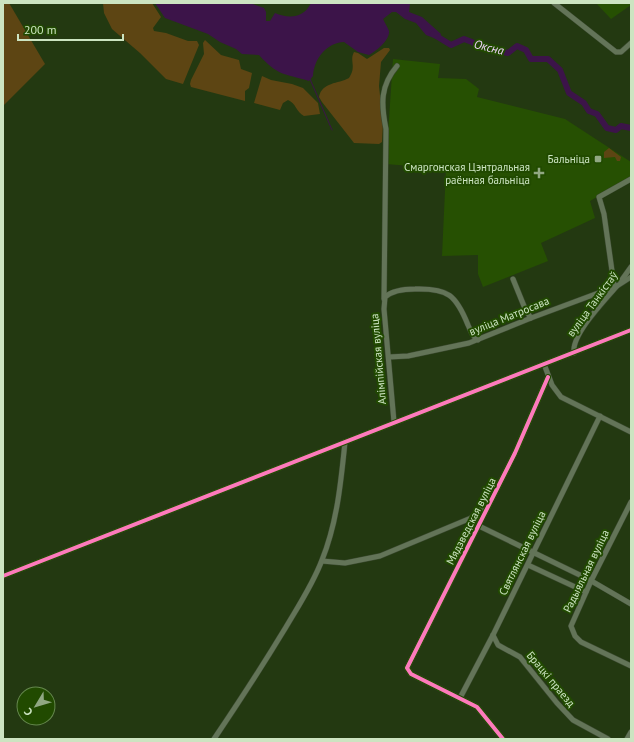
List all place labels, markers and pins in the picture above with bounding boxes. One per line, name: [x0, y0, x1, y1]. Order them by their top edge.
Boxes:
place label: Бальніца: [547, 152, 590, 166]
marker: Бальніца: [593, 154, 603, 164]
place label: Смаргонская Цэнтральная раённая бальніца: [404, 160, 530, 187]
marker: Смаргонская Цэнтральная раённая бальніца: [533, 167, 545, 179]

